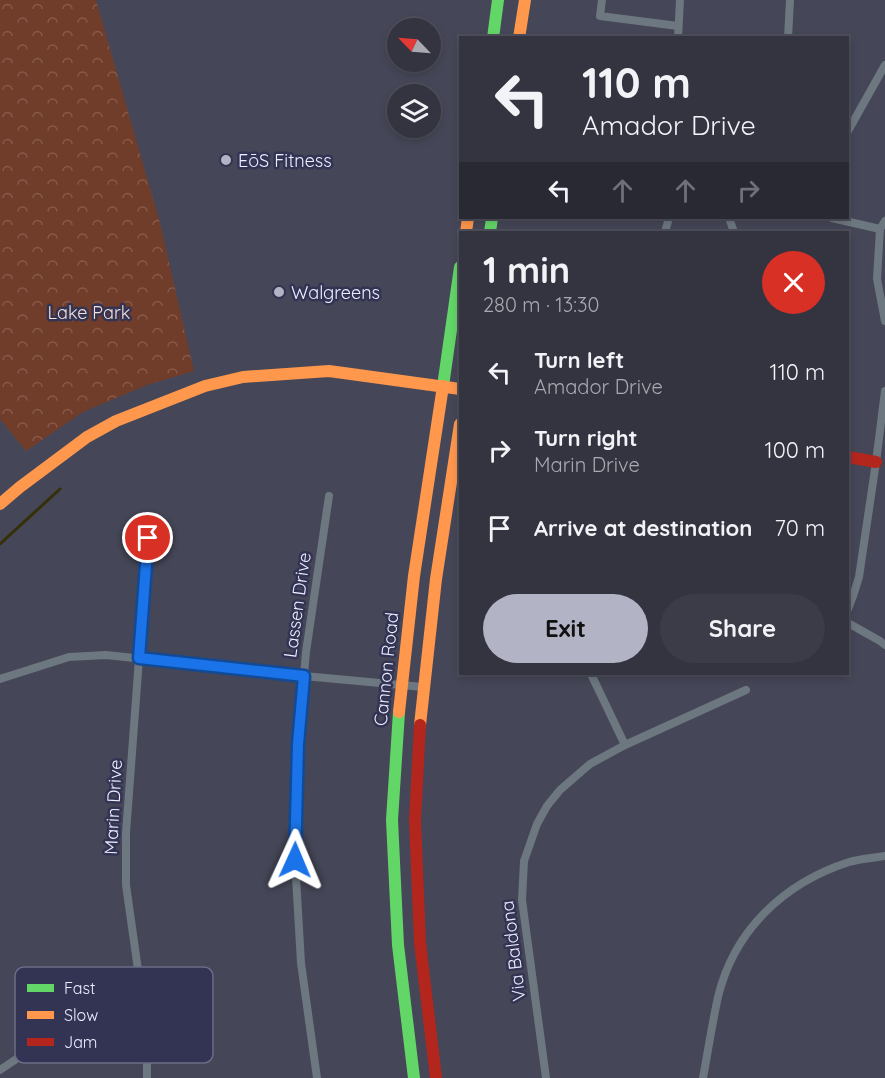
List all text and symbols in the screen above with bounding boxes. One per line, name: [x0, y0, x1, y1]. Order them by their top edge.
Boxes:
north arrow: [387, 18, 441, 72]
map controls: [387, 18, 441, 138]
text: 110 m: [582, 56, 691, 109]
icon: left: [483, 60, 561, 138]
button: layers: [387, 84, 441, 138]
text: Amador Drive: [582, 108, 756, 142]
place label: EōS Fitness: [238, 149, 332, 172]
marker: EōS Fitness: [219, 153, 233, 167]
icon: left: [543, 174, 576, 207]
icon: ahead: [606, 174, 639, 207]
icon: ahead: [669, 174, 702, 207]
icon: right: [732, 174, 765, 207]
text: 1 min: [483, 247, 570, 292]
button: close: [762, 251, 825, 314]
place label: Walgreens: [291, 281, 380, 304]
marker: Walgreens: [272, 285, 286, 299]
text: 280 m · 13:30: [483, 292, 599, 317]
park label: Lake Park: [48, 301, 130, 324]
text: Turn left: [534, 346, 624, 374]
icon: left: [483, 356, 516, 389]
text: 110 m: [770, 358, 825, 386]
text: Amador Drive: [534, 374, 663, 399]
text: Turn right: [534, 424, 638, 452]
icon: right: [483, 434, 516, 467]
text: 100 m: [765, 436, 825, 464]
text: Marin Drive: [534, 452, 640, 477]
pin: [122, 512, 173, 563]
icon: arrive: [483, 512, 516, 545]
text: Arrive at destination: [534, 514, 752, 542]
text: 70 m: [775, 514, 825, 542]
icon: arrive: [131, 521, 164, 554]
street label: Lassen Drive: [278, 551, 316, 659]
button: Exit: [483, 594, 648, 663]
button: Share: [660, 594, 825, 663]
street label: Cannon Road: [369, 611, 403, 727]
street label: Marin Drive: [99, 759, 127, 855]
position arrow: [263, 828, 327, 892]
street label: Via Baldona: [495, 899, 531, 1003]
legend: [15, 967, 213, 1063]
text: Fast: [64, 978, 95, 998]
text: Slow: [64, 1005, 98, 1025]
text: Jam: [64, 1032, 97, 1052]

